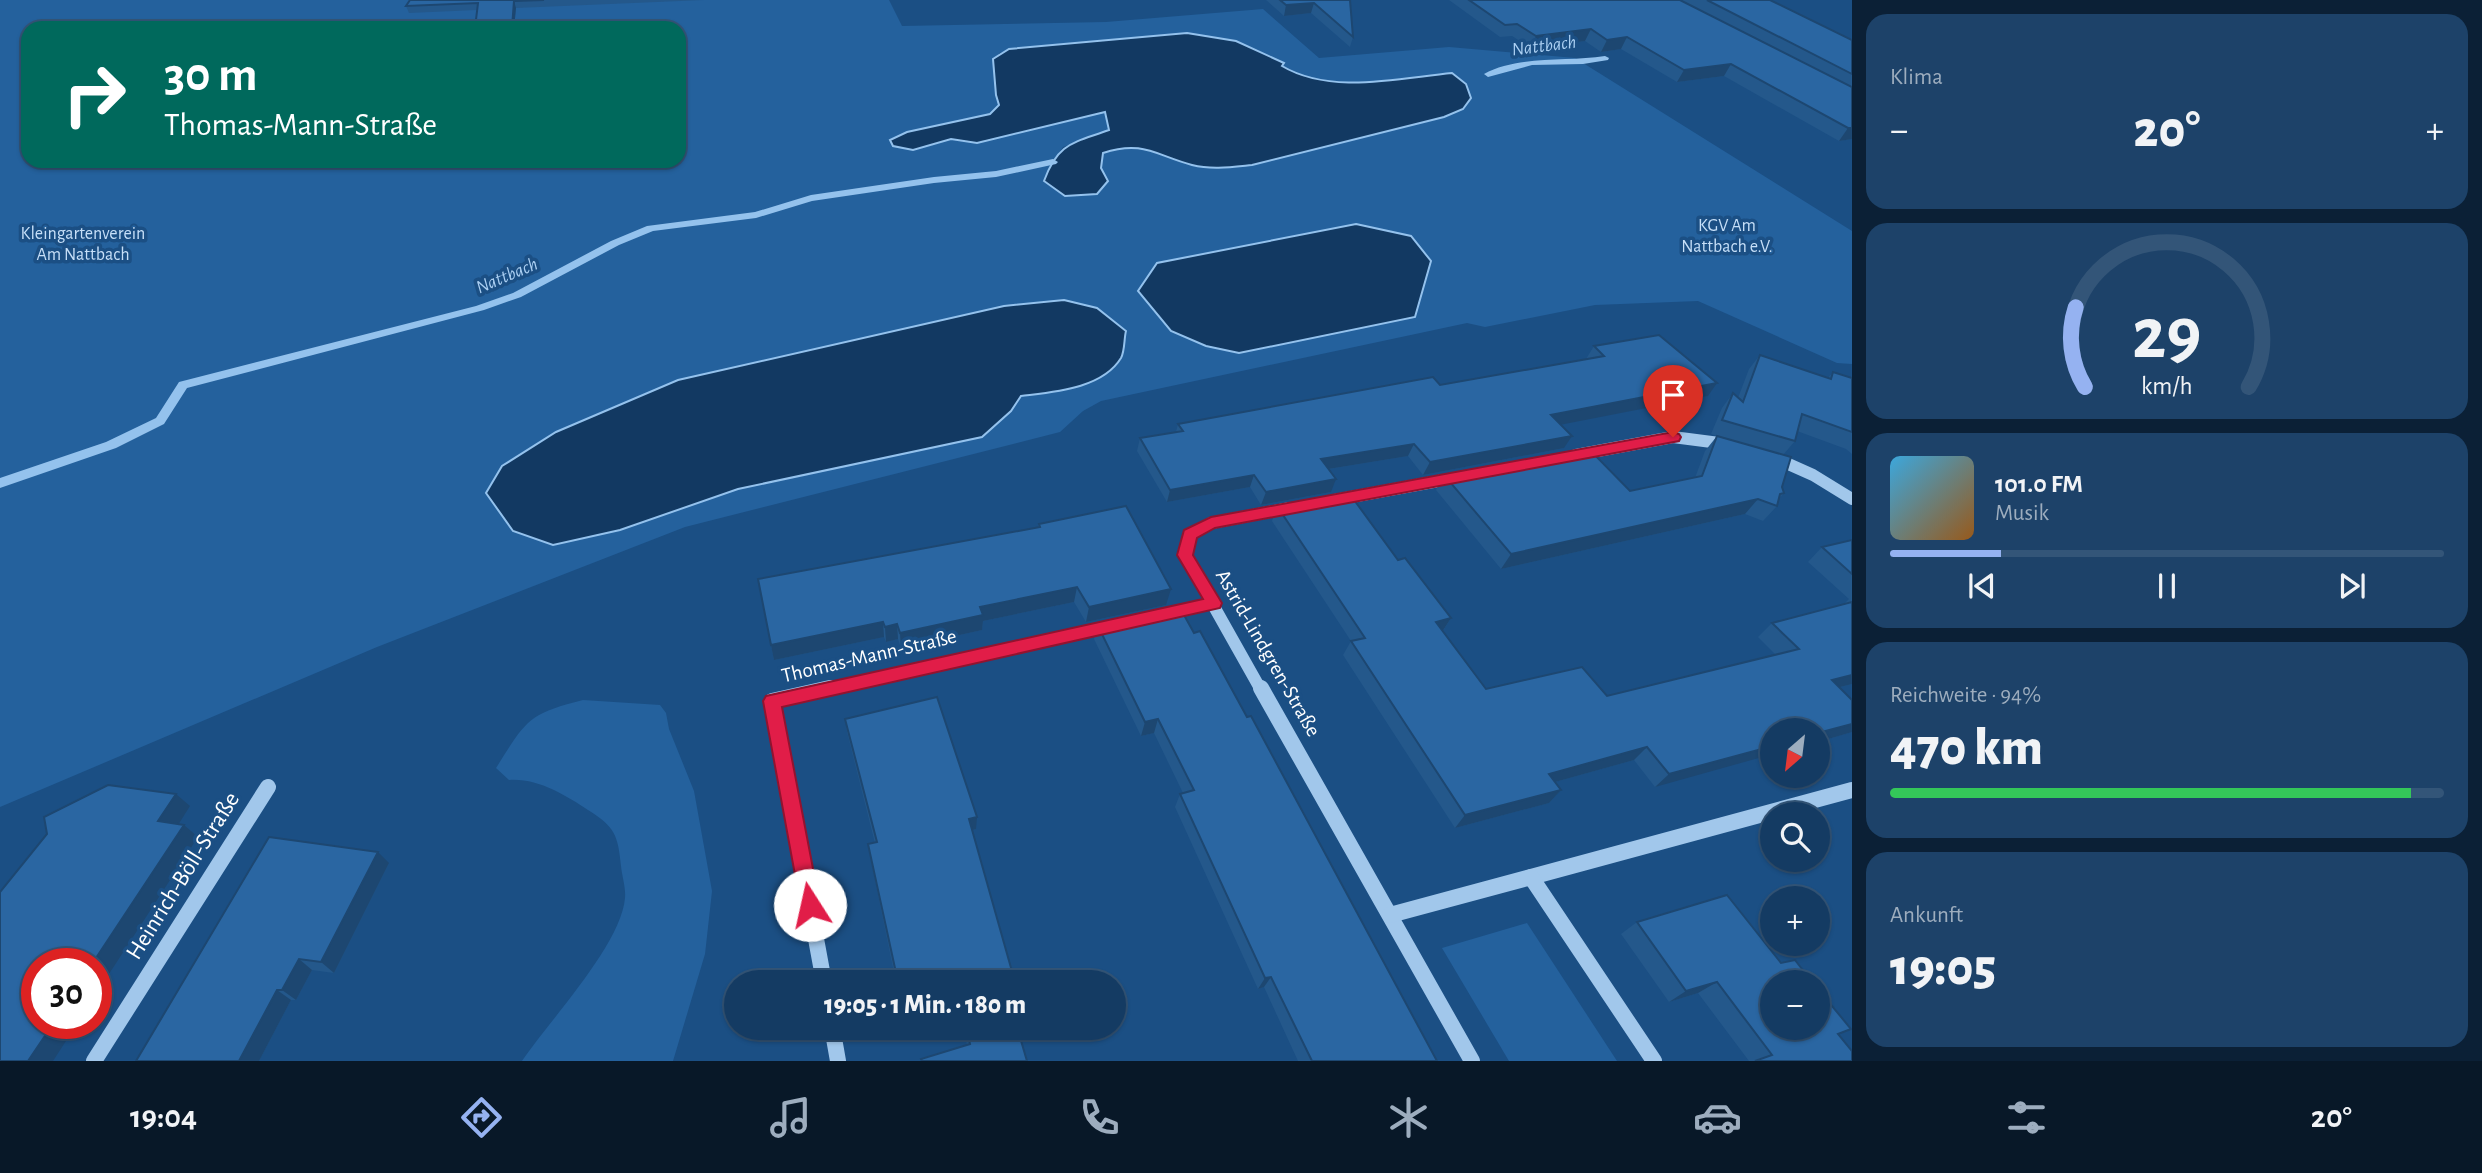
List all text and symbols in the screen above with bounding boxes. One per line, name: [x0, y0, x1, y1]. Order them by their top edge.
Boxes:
water label: Nattbach: [1511, 33, 1577, 59]
icon: right: [49, 49, 140, 140]
text: 30 m: [164, 51, 258, 100]
text: Klima: [1890, 66, 1943, 89]
text: 20°: [2133, 104, 2201, 156]
text: Thomas-Mann-Straße: [164, 109, 437, 141]
text: −: [1890, 112, 1908, 150]
text: +: [2426, 112, 2444, 150]
park label: KGV Am Nattbach e.V.: [1681, 217, 1773, 256]
park label: Kleingartenverein Am Nattbach: [21, 225, 145, 264]
water label: Nattbach: [473, 255, 541, 297]
text: 29: [2132, 300, 2202, 373]
pin: [1643, 365, 1703, 437]
text: km/h: [2141, 374, 2193, 399]
icon: arrive: [1654, 376, 1692, 414]
text: 101.0 FM: [1995, 471, 2083, 497]
text: Musik: [1995, 502, 2049, 525]
street label: Astrid-Lindgren-Straße: [1212, 566, 1324, 740]
icon: previous: [1963, 567, 2001, 605]
icon: pause: [2148, 567, 2186, 605]
icon: next: [2333, 567, 2371, 605]
street label: Thomas-Mann-Straße: [779, 626, 959, 686]
text: Reichweite · 94%: [1890, 684, 2041, 707]
north arrow: [1760, 718, 1830, 788]
map controls: [1760, 718, 1830, 1040]
text: 470 km: [1890, 722, 2043, 774]
street label: Heinrich-Böll-Straße: [122, 788, 244, 964]
button: search: [1760, 802, 1830, 872]
position arrow: [773, 868, 847, 942]
button: +: [1760, 886, 1830, 956]
text: Ankunft: [1890, 904, 1963, 927]
text: 19:05: [1890, 942, 1996, 994]
speed limit sign: 30: [21, 948, 112, 1039]
button: −: [1760, 970, 1830, 1040]
text: 19:05 · 1 Min. · 180 m: [824, 992, 1026, 1018]
icon: directions: [457, 1093, 506, 1142]
icon: music: [766, 1093, 815, 1142]
icon: phone: [1075, 1093, 1124, 1142]
icon: climate: [1384, 1093, 1433, 1142]
icon: car: [1693, 1093, 1742, 1142]
icon: filters: [2002, 1093, 2051, 1142]
text: 19:04: [130, 1101, 197, 1133]
text: 20°: [2311, 1101, 2352, 1133]

